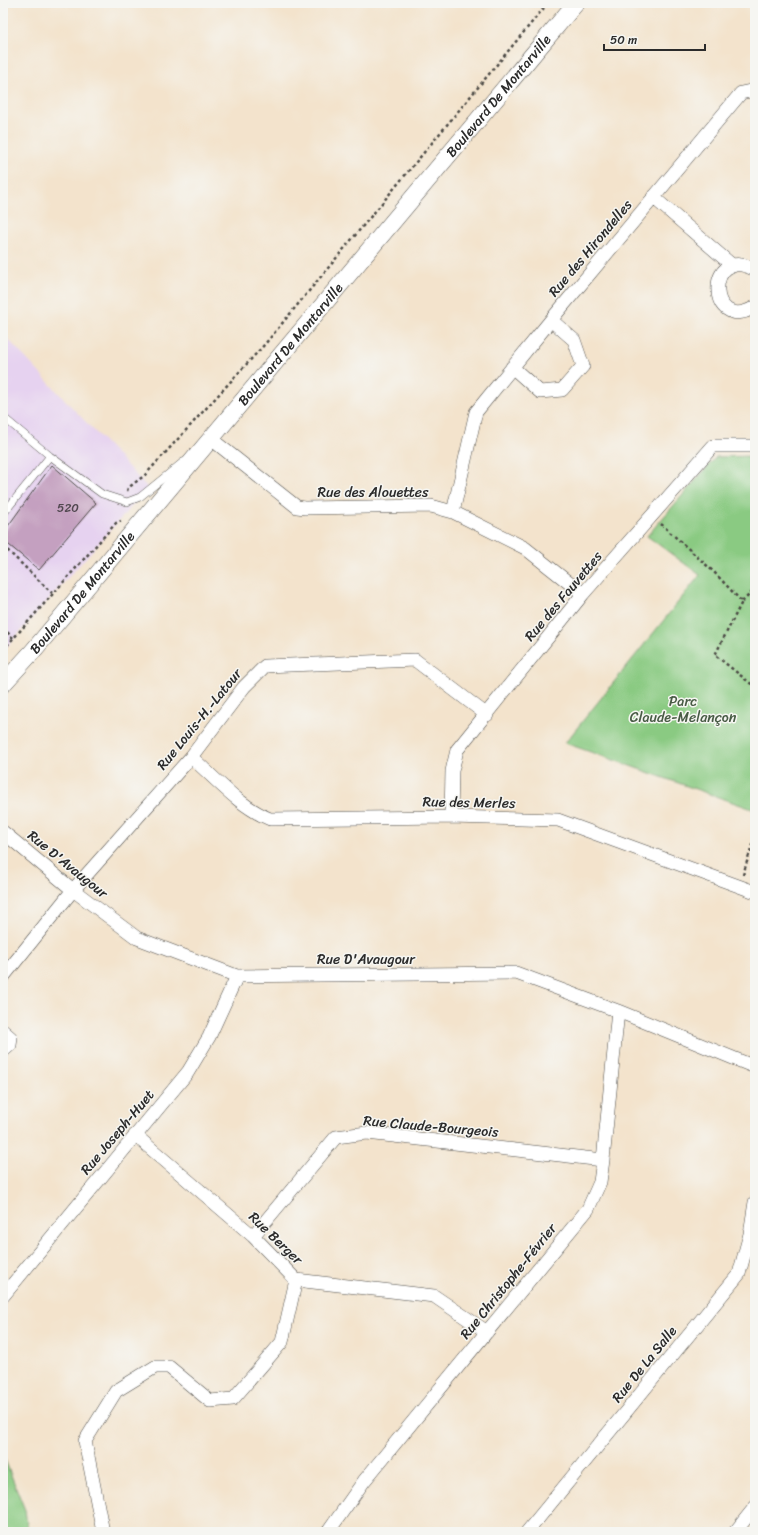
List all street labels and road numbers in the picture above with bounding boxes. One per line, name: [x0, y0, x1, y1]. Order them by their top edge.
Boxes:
street label: Boulevard De Montarville: [440, 29, 558, 163]
street label: Rue des Hirondelles: [542, 194, 639, 303]
street label: Boulevard De Montarville: [231, 277, 350, 412]
street label: Rue des Alouettes: [318, 480, 429, 505]
street label: Boulevard De Montarville: [23, 525, 142, 660]
street label: Rue des Fauvettes: [518, 545, 609, 647]
street label: Rue Louis-H.-Latour: [150, 662, 249, 776]
street label: Rue des Merles: [422, 789, 516, 816]
street label: Rue D'Avaugour: [22, 824, 115, 906]
street label: Rue D'Avaugour: [317, 947, 416, 972]
street label: Rue Joseph-Huet: [74, 1084, 161, 1181]
street label: Rue Claude-Bourgeois: [362, 1108, 500, 1145]
street label: Rue Berger: [242, 1206, 310, 1272]
street label: Rue Christophe-Février: [453, 1217, 564, 1345]
street label: Rue De La Salle: [605, 1320, 684, 1408]

